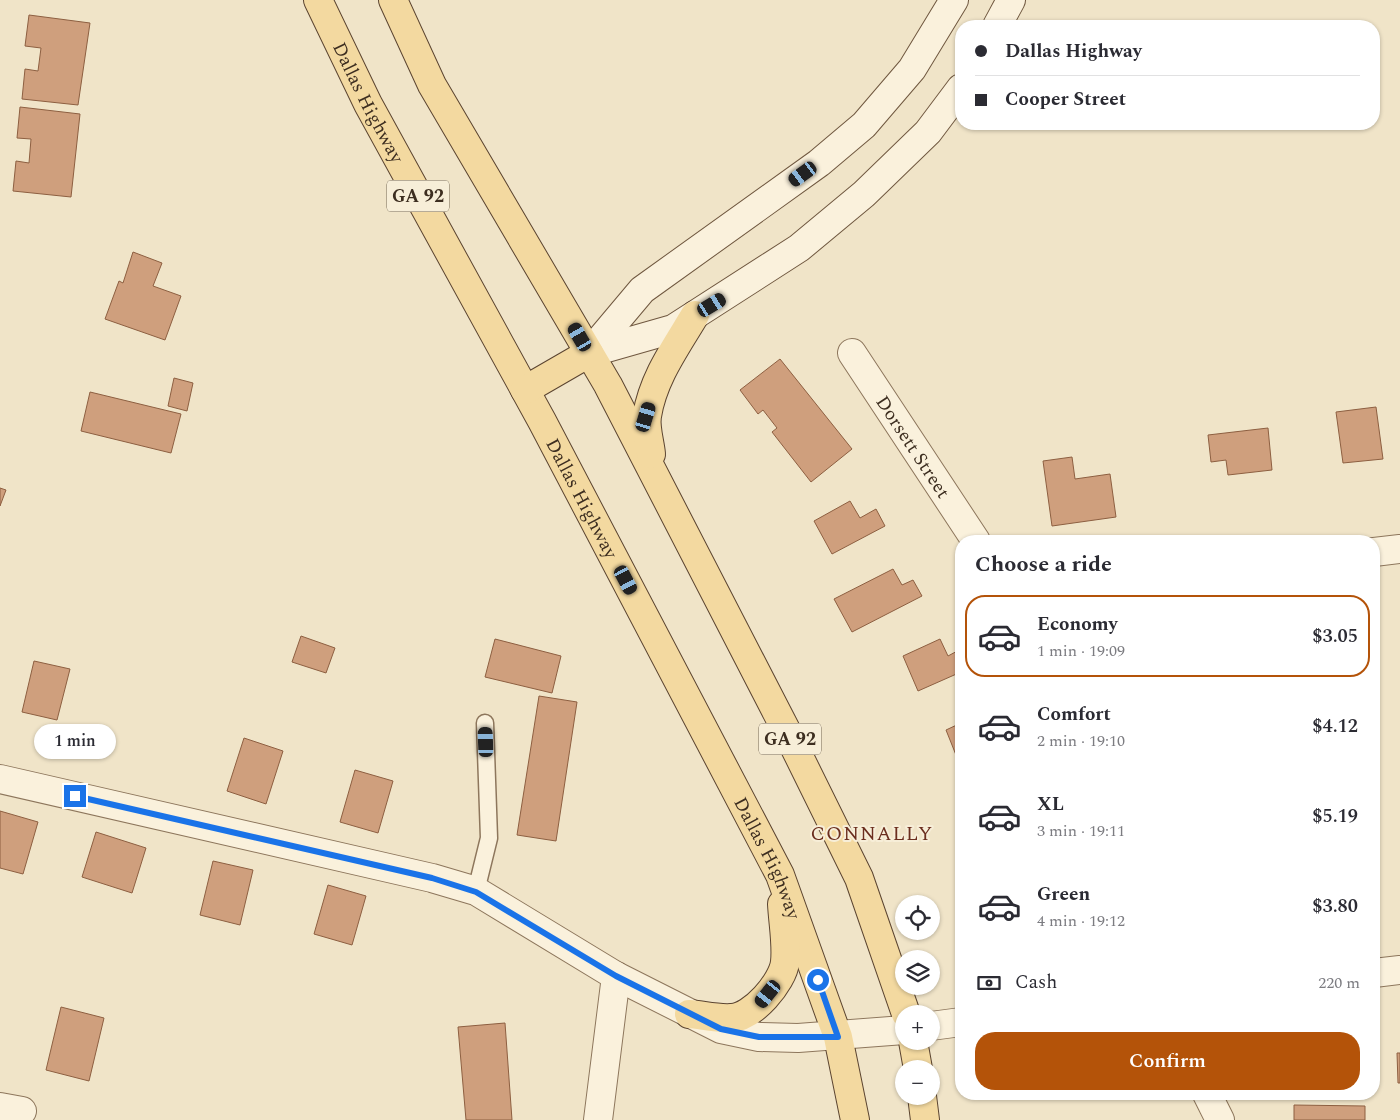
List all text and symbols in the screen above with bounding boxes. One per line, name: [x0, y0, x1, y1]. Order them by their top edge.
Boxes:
street label: Dallas Highway: [324, 37, 411, 169]
text: Dallas Highway: [1005, 37, 1142, 66]
text: Cooper Street: [1005, 85, 1126, 114]
car: [786, 159, 819, 189]
road number: GA 92: [387, 180, 449, 212]
car: [695, 291, 728, 319]
car: [566, 320, 593, 354]
street label: Dorsett Street: [868, 390, 957, 505]
car: [634, 400, 657, 434]
street label: Dallas Highway: [537, 433, 625, 565]
text: Choose a ride: [975, 548, 1112, 581]
car: [612, 563, 639, 597]
text: Economy: [1037, 610, 1118, 639]
icon: car: [977, 614, 1022, 659]
text: $3.05: [1312, 622, 1358, 651]
text: 1 min · 19:09: [1037, 639, 1125, 663]
text: Comfort: [1037, 700, 1111, 729]
icon: car: [977, 704, 1022, 749]
text: $4.12: [1312, 712, 1358, 741]
callout: 1 min: [34, 724, 116, 758]
road number: GA 92: [759, 724, 821, 754]
car: [477, 727, 494, 757]
text: 1 min: [54, 729, 96, 753]
text: 2 min · 19:10: [1037, 729, 1125, 753]
route end: [64, 785, 86, 807]
text: XL: [1037, 790, 1064, 819]
street label: Dallas Highway: [726, 792, 808, 924]
icon: car: [977, 794, 1022, 839]
text: $5.19: [1312, 802, 1358, 831]
district label: CONNALLY: [811, 819, 933, 849]
text: 3 min · 19:11: [1037, 819, 1125, 843]
text: Green: [1037, 880, 1090, 909]
icon: car: [977, 884, 1022, 929]
text: $3.80: [1312, 892, 1358, 921]
map controls: [895, 895, 940, 1105]
button: locate: [895, 895, 940, 940]
text: 4 min · 19:12: [1037, 909, 1125, 933]
button: layers: [895, 950, 940, 995]
text: Cash: [1015, 968, 1057, 997]
route start: [807, 969, 829, 991]
icon: cash: [975, 969, 1003, 997]
text: 220 m: [1318, 971, 1360, 995]
car: [752, 978, 783, 1010]
button: +: [895, 1005, 940, 1050]
button: Confirm: [975, 1032, 1360, 1090]
button: −: [895, 1060, 940, 1105]

